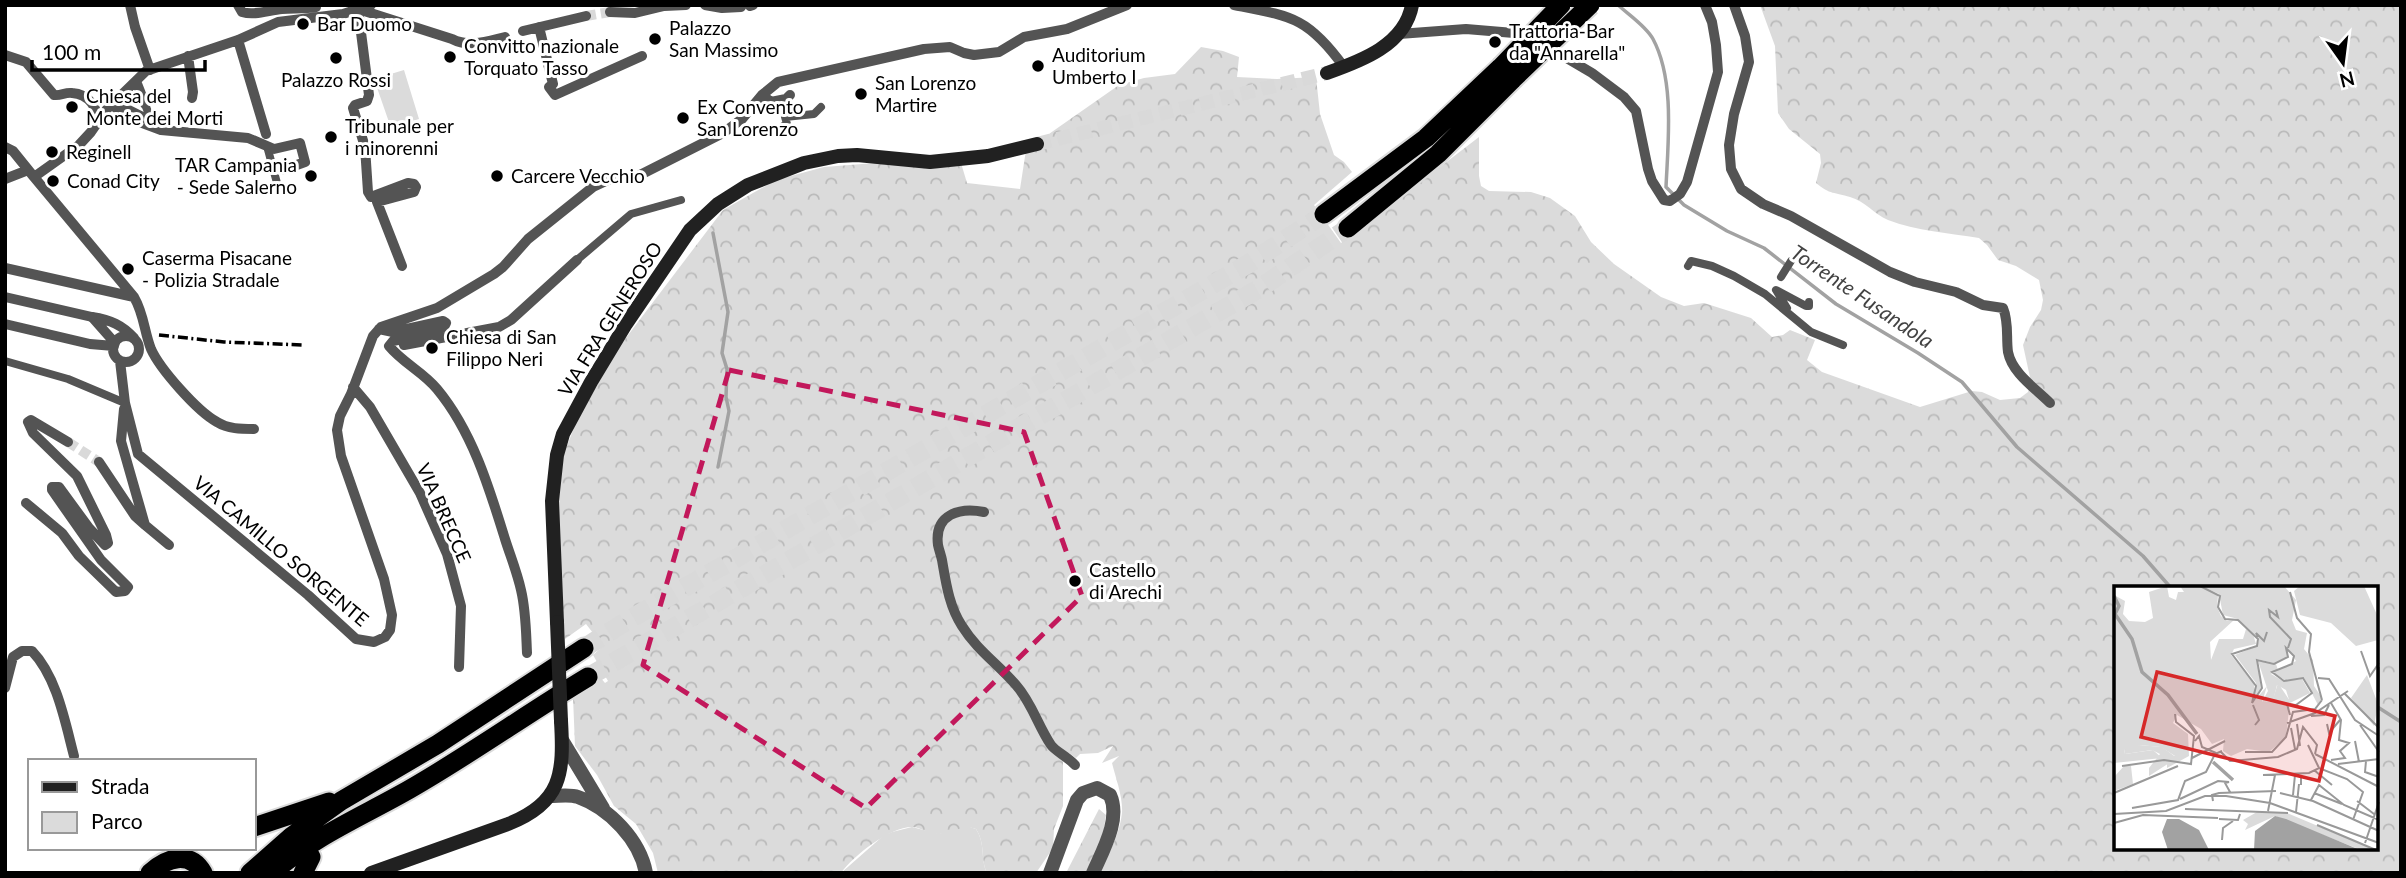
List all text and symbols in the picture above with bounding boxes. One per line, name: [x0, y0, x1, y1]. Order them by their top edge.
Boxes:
place label: Bar Duomo: [317, 12, 412, 35]
marker: Bar Duomo: [295, 16, 311, 32]
place label: Palazzo San Massimo: [669, 16, 778, 61]
place label: Trattoria-Bar da "Annarella": [1509, 19, 1625, 64]
scale bar: [32, 28, 205, 72]
north arrow: [2308, 28, 2378, 98]
marker: Palazzo San Massimo: [647, 31, 663, 47]
place label: Convitto nazionale Torquato Tasso: [464, 34, 619, 79]
marker: Trattoria-Bar da "Annarella": [1487, 34, 1503, 50]
text: 100 m: [42, 39, 101, 64]
place label: Auditorium Umberto I: [1052, 43, 1146, 88]
marker: Convitto nazionale Torquato Tasso: [442, 49, 458, 65]
marker: Palazzo Rossi: [328, 50, 344, 66]
marker: Auditorium Umberto I: [1030, 58, 1046, 74]
text: N: [2337, 67, 2357, 93]
place label: Palazzo Rossi: [281, 68, 391, 91]
place label: San Lorenzo Martire: [875, 71, 976, 116]
place label: Chiesa del Monte dei Morti: [86, 84, 223, 129]
marker: San Lorenzo Martire: [853, 86, 869, 102]
place label: Ex Convento San Lorenzo: [697, 95, 804, 140]
marker: Chiesa del Monte dei Morti: [64, 99, 80, 115]
marker: Ex Convento San Lorenzo: [675, 110, 691, 126]
place label: Tribunale per i minorenni: [345, 114, 454, 159]
marker: Tribunale per i minorenni: [323, 129, 339, 145]
place label: Reginell: [66, 140, 131, 163]
marker: Reginell: [44, 144, 60, 160]
place label: TAR Campania - Sede Salerno: [175, 153, 297, 198]
place label: Carcere Vecchio: [511, 164, 645, 187]
marker: TAR Campania - Sede Salerno: [303, 168, 319, 184]
marker: Carcere Vecchio: [489, 168, 505, 184]
place label: Conad City: [67, 169, 160, 192]
marker: Conad City: [45, 173, 61, 189]
street label: VIA FRA GENEROSO: [553, 237, 666, 400]
water label: Torrente Fusandola: [1787, 239, 1939, 353]
place label: Caserma Pisacane - Polizia Stradale: [142, 246, 292, 291]
marker: Caserma Pisacane - Polizia Stradale: [120, 261, 136, 277]
place label: Chiesa di San Filippo Neri: [446, 325, 557, 370]
marker: Chiesa di San Filippo Neri: [424, 340, 440, 356]
street label: VIA BRECCE: [412, 460, 477, 566]
street label: VIA CAMILLO SORGENTE: [189, 471, 374, 631]
place label: Castello di Arechi: [1089, 558, 1162, 603]
marker: Castello di Arechi: [1067, 573, 1083, 589]
inset map: [2114, 586, 2378, 850]
legend: [28, 759, 256, 850]
text: Strada: [91, 773, 150, 798]
text: Parco: [91, 808, 143, 833]

